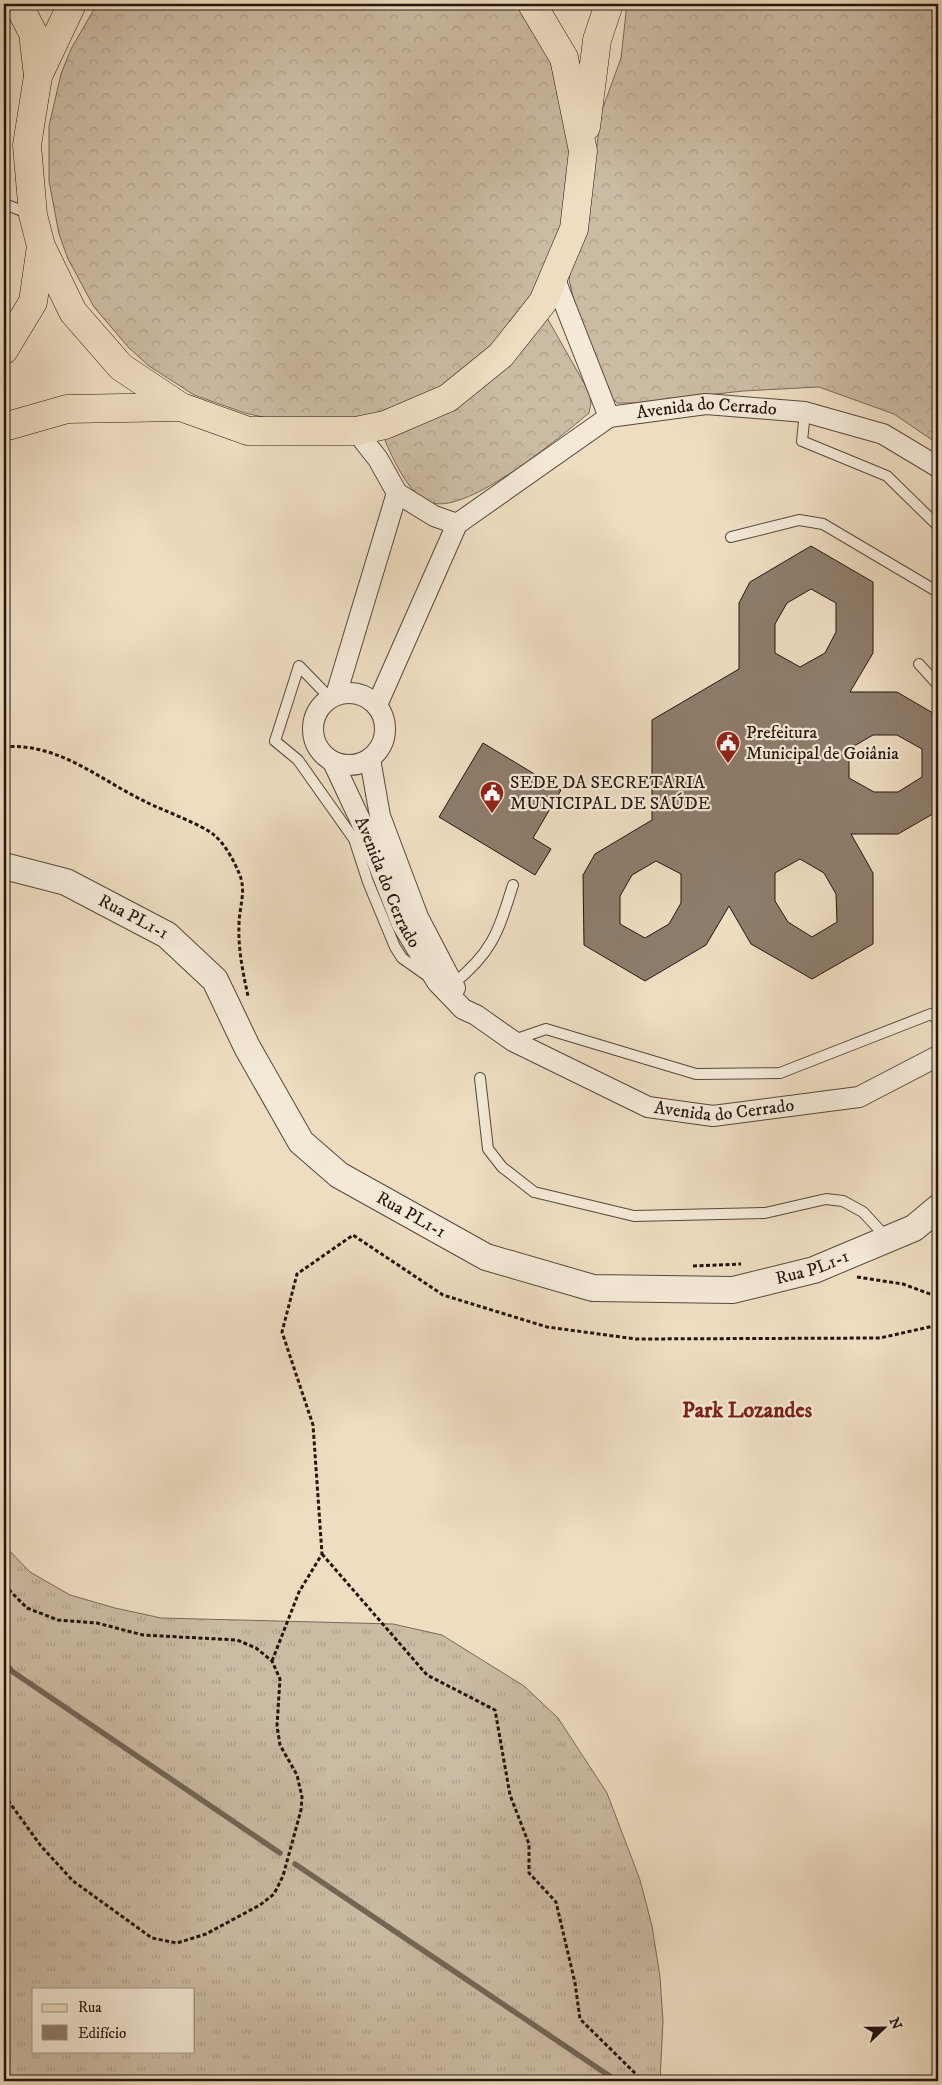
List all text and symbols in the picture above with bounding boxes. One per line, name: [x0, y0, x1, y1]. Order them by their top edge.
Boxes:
street label: Avenida do Cerrado: [635, 393, 778, 424]
place label: Prefeitura Municipal de Goiânia: [746, 722, 899, 765]
public building icon: Prefeitura Municipal de Goiânia: [715, 730, 741, 764]
place label: SEDE DA SECRETARIA MUNICIPAL DE SAÚDE: [510, 772, 711, 815]
public building icon: SEDE DA SECRETARIA MUNICIPAL DE SAÚDE: [479, 780, 505, 814]
street label: Avenida do Cerrado: [349, 813, 425, 952]
street label: Rua PL1-1: [94, 890, 172, 945]
street label: Avenida do Cerrado: [653, 1095, 796, 1127]
street label: Rua PL1-1: [372, 1187, 449, 1243]
street label: Rua PL1-1: [774, 1245, 853, 1290]
district label: Park Lozandes: [682, 1397, 813, 1424]
legend: [32, 1988, 195, 2052]
text: Rua: [78, 1998, 102, 2017]
north arrow: [860, 2002, 910, 2052]
text: N: [885, 2015, 906, 2033]
text: Edifício: [78, 2024, 126, 2043]

